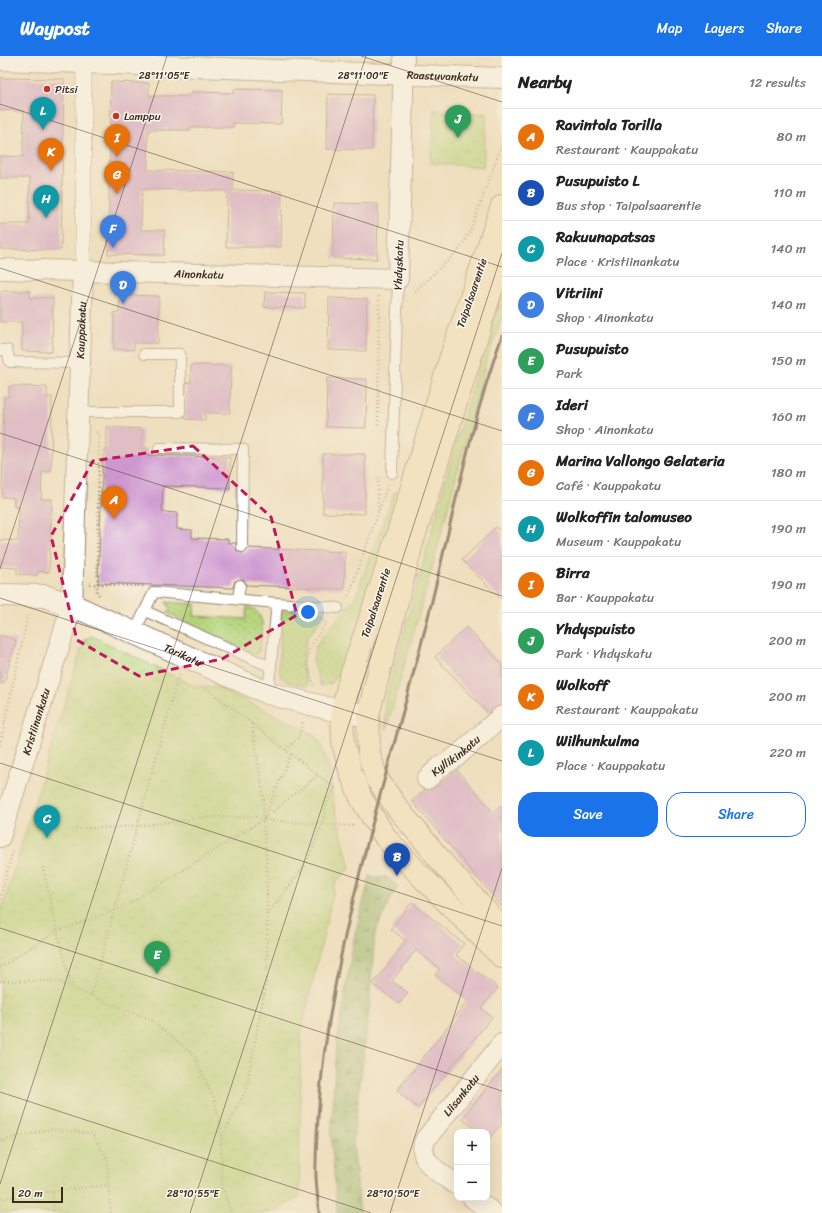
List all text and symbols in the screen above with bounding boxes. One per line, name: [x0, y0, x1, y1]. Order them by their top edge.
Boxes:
text: Waypost: [20, 12, 90, 45]
text: Map: [657, 16, 682, 41]
text: Layers: [704, 16, 744, 41]
text: Share: [766, 16, 802, 41]
street label: Raastuvankatu: [406, 65, 479, 87]
text: 28°11'05"E: [139, 67, 191, 85]
text: 28°11'00"E: [338, 67, 390, 85]
text: Nearby: [518, 67, 572, 97]
text: 12 results: [749, 71, 806, 94]
place label: Pitsi: [55, 80, 79, 99]
marker: Pitsi: [42, 84, 52, 94]
pin: L: [30, 97, 56, 130]
pin: J: [445, 105, 471, 138]
place label: Lamppu: [124, 107, 161, 126]
marker: Lamppu: [111, 111, 121, 121]
text: Ravintola Torilla: [556, 112, 662, 138]
pin: I: [104, 124, 130, 157]
text: A: [527, 125, 535, 148]
text: 80 m: [777, 125, 806, 148]
pin: K: [38, 138, 64, 171]
text: Restaurant · Kauppakatu: [556, 138, 698, 161]
pin: G: [104, 161, 130, 194]
text: Pusupuisto L: [556, 168, 639, 194]
text: B: [527, 181, 535, 204]
text: 110 m: [773, 181, 806, 204]
pin: H: [33, 185, 59, 218]
text: Bus stop · Taipalsaarentie: [556, 194, 701, 217]
pin: F: [100, 215, 126, 248]
text: Rakuunapatsas: [556, 224, 655, 250]
text: C: [527, 237, 535, 260]
text: 140 m: [771, 237, 806, 260]
street label: Yhdyskatu: [389, 240, 409, 290]
text: Place · Kristiinankatu: [556, 250, 679, 273]
street label: Taipalsaarentie: [451, 255, 493, 330]
street label: Ainonkatu: [173, 264, 224, 284]
pin: D: [110, 271, 136, 304]
text: Vitriini: [556, 280, 602, 306]
text: D: [527, 293, 535, 316]
text: 140 m: [771, 293, 806, 316]
street label: Kauppakatu: [71, 301, 91, 359]
text: Shop · Ainonkatu: [556, 306, 654, 329]
text: Pusupuisto: [556, 336, 629, 362]
text: E: [527, 349, 535, 372]
text: 150 m: [771, 349, 806, 372]
text: Park: [556, 362, 583, 385]
text: Ideri: [556, 392, 588, 418]
text: F: [527, 405, 535, 428]
text: 160 m: [771, 405, 806, 428]
text: Shop · Ainonkatu: [556, 418, 654, 441]
text: Marina Vallongo Gelateria: [556, 448, 725, 474]
text: G: [527, 461, 535, 484]
text: 180 m: [771, 461, 806, 484]
text: Café · Kauppakatu: [556, 474, 661, 497]
pin: A: [101, 486, 127, 519]
text: Wolkoffin talomuseo: [556, 504, 692, 530]
text: H: [526, 517, 536, 540]
text: 190 m: [771, 517, 806, 540]
text: Museum · Kauppakatu: [556, 530, 681, 553]
text: Birra: [556, 560, 589, 586]
street label: Taipalsaarentie: [356, 565, 396, 640]
text: I: [528, 573, 534, 596]
text: 190 m: [771, 573, 806, 596]
text: Bar · Kauppakatu: [556, 586, 654, 609]
your location: [298, 602, 318, 622]
text: Yhdyspuisto: [556, 616, 635, 642]
text: J: [528, 629, 534, 652]
text: 200 m: [769, 629, 806, 652]
street label: Torikatu: [161, 638, 205, 672]
text: Park · Yhdyskatu: [556, 642, 652, 665]
text: Wolkoff: [556, 672, 608, 698]
street label: Kristiinankatu: [17, 685, 55, 757]
text: K: [527, 685, 535, 708]
text: 200 m: [769, 685, 806, 708]
text: Restaurant · Kauppakatu: [556, 698, 698, 721]
text: Wilhunkulma: [556, 728, 639, 754]
street label: Kyllikinkatu: [426, 730, 485, 781]
text: L: [528, 741, 534, 764]
text: 220 m: [769, 741, 806, 764]
text: Place · Kauppakatu: [556, 754, 665, 777]
button: Save: [518, 792, 658, 837]
button: Share: [666, 792, 806, 837]
pin: C: [34, 805, 60, 838]
pin: B: [384, 843, 410, 876]
pin: E: [144, 941, 170, 974]
street label: Liisankatu: [438, 1070, 484, 1121]
map controls: [454, 1129, 490, 1201]
button: +: [454, 1129, 490, 1165]
button: −: [454, 1165, 490, 1201]
text: 20 m: [18, 1184, 43, 1203]
scale bar: [12, 1185, 63, 1204]
text: 28°10'55"E: [167, 1185, 221, 1203]
text: 28°10'50"E: [367, 1185, 421, 1203]

